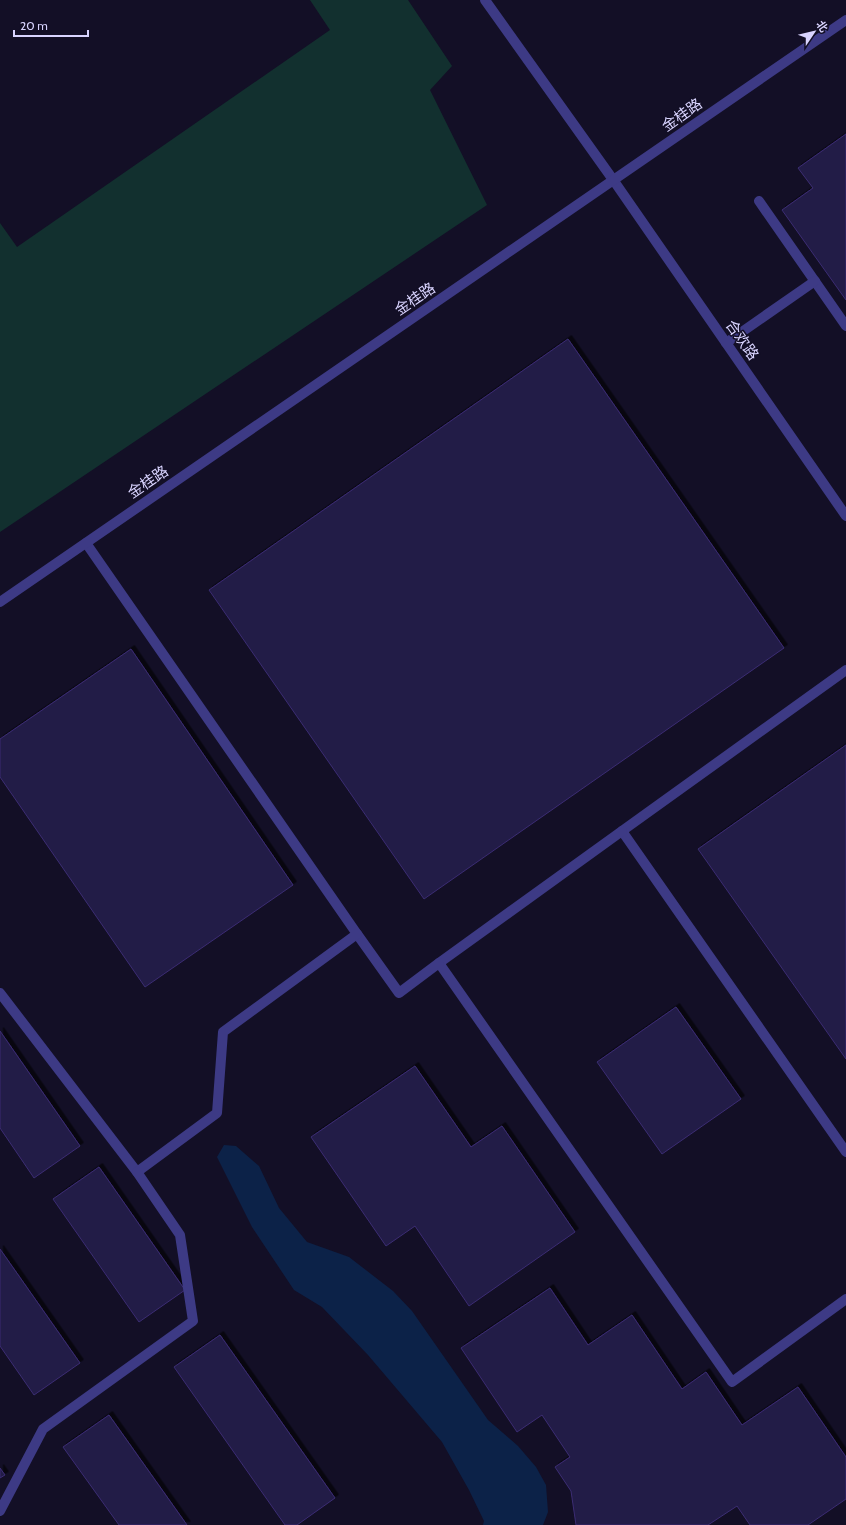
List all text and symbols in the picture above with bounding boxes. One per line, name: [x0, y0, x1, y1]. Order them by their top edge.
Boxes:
scale bar: [14, 12, 88, 38]
north arrow: [794, 12, 834, 52]
text: 20 m: [20, 18, 48, 33]
text: 北: [813, 18, 831, 35]
street label: 金桂路: [658, 95, 706, 135]
street label: 金桂路: [391, 279, 439, 319]
street label: 合欢路: [722, 316, 762, 364]
street label: 金桂路: [124, 462, 172, 502]

